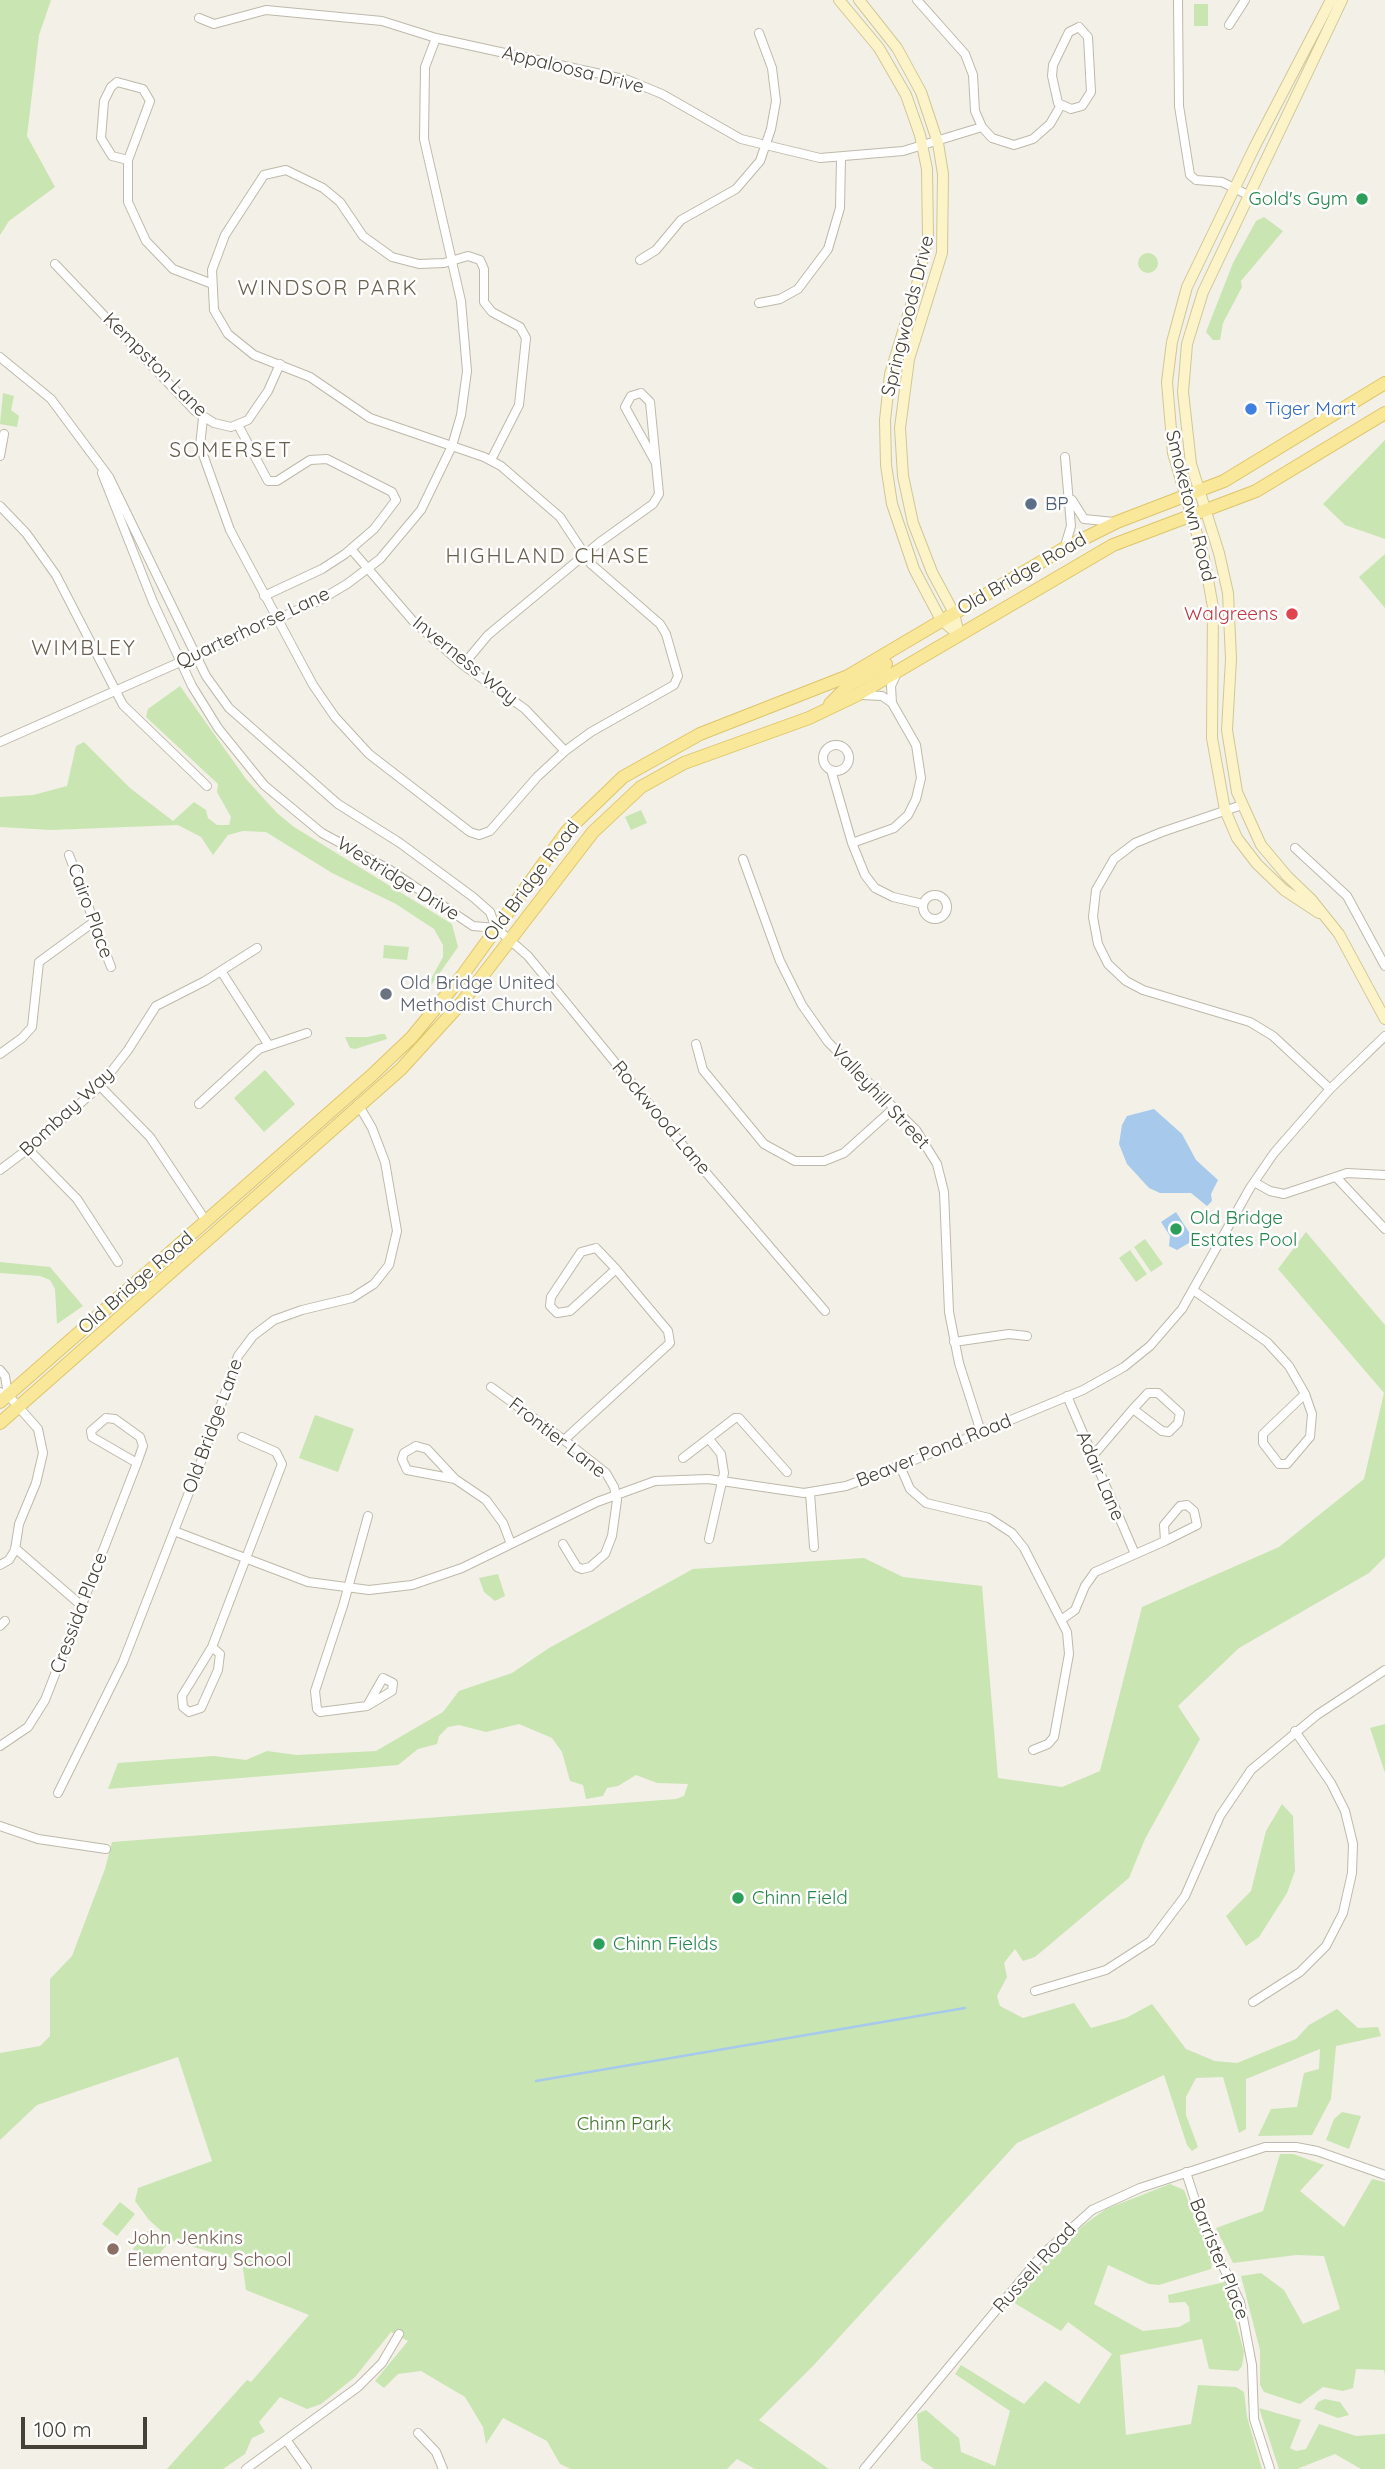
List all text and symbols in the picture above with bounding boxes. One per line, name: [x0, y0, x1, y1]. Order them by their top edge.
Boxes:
street label: Appaloosa Drive: [500, 41, 646, 99]
place label: Gold's Gym: [1249, 188, 1348, 210]
marker: Gold's Gym: [1354, 191, 1370, 207]
street label: Springwoods Drive: [877, 233, 939, 399]
district label: WINDSOR PARK: [239, 276, 417, 302]
street label: Kempston Lane: [98, 308, 212, 422]
place label: Tiger Mart: [1265, 398, 1356, 420]
marker: Tiger Mart: [1243, 401, 1259, 417]
street label: Smoketown Road: [1160, 428, 1220, 584]
district label: SOMERSET: [170, 438, 292, 464]
place label: BP: [1045, 493, 1069, 515]
marker: BP: [1023, 496, 1039, 512]
street label: Old Bridge Road: [953, 528, 1091, 620]
district label: HIGHLAND CHASE: [447, 544, 649, 570]
street label: Quarterhorse Lane: [173, 582, 333, 674]
place label: Walgreens: [1184, 603, 1278, 625]
marker: Walgreens: [1284, 606, 1300, 622]
street label: Inverness Way: [408, 612, 522, 710]
district label: WIMBLEY: [32, 636, 136, 662]
street label: Old Bridge Road: [479, 816, 585, 946]
street label: Westridge Drive: [333, 832, 463, 926]
street label: Cairo Place: [62, 860, 118, 962]
place label: Old Bridge United Methodist Church: [400, 972, 555, 1016]
marker: Old Bridge United Methodist Church: [378, 986, 394, 1002]
street label: Valleyhill Street: [826, 1040, 934, 1154]
street label: Rockwood Lane: [607, 1057, 715, 1179]
street label: Bombay Way: [15, 1063, 119, 1161]
place label: Old Bridge Estates Pool: [1190, 1207, 1297, 1251]
marker: Old Bridge Estates Pool: [1168, 1221, 1184, 1237]
street label: Old Bridge Road: [74, 1227, 198, 1339]
street label: Old Bridge Lane: [178, 1356, 248, 1496]
street label: Frontier Lane: [504, 1393, 610, 1483]
street label: Beaver Pond Road: [853, 1410, 1015, 1492]
street label: Adair Lane: [1071, 1428, 1129, 1524]
street label: Cressida Place: [45, 1549, 113, 1677]
place label: Chinn Field: [752, 1887, 848, 1909]
marker: Chinn Field: [730, 1890, 746, 1906]
place label: Chinn Fields: [613, 1933, 718, 1955]
marker: Chinn Fields: [591, 1936, 607, 1952]
park label: Chinn Park: [577, 2113, 671, 2135]
street label: Barrister Place: [1184, 2195, 1254, 2323]
street label: Russell Road: [989, 2218, 1081, 2318]
place label: John Jenkins Elementary School: [127, 2227, 292, 2271]
marker: John Jenkins Elementary School: [105, 2241, 121, 2257]
scale bar: [24, 2402, 150, 2446]
text: 100 m: [34, 2416, 92, 2442]

